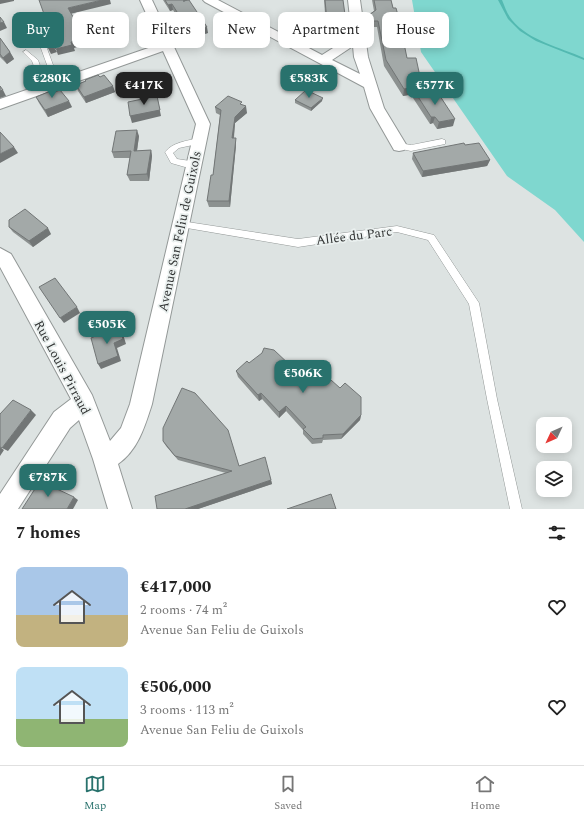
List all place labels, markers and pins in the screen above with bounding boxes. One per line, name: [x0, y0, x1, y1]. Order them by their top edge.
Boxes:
pin: €280K: [24, 65, 80, 99]
pin: €583K: [281, 65, 337, 99]
pin: €417K: [116, 72, 172, 106]
pin: €577K: [407, 72, 463, 106]
pin: €505K: [79, 311, 135, 345]
pin: €506K: [275, 360, 331, 394]
pin: €787K: [20, 464, 76, 498]

